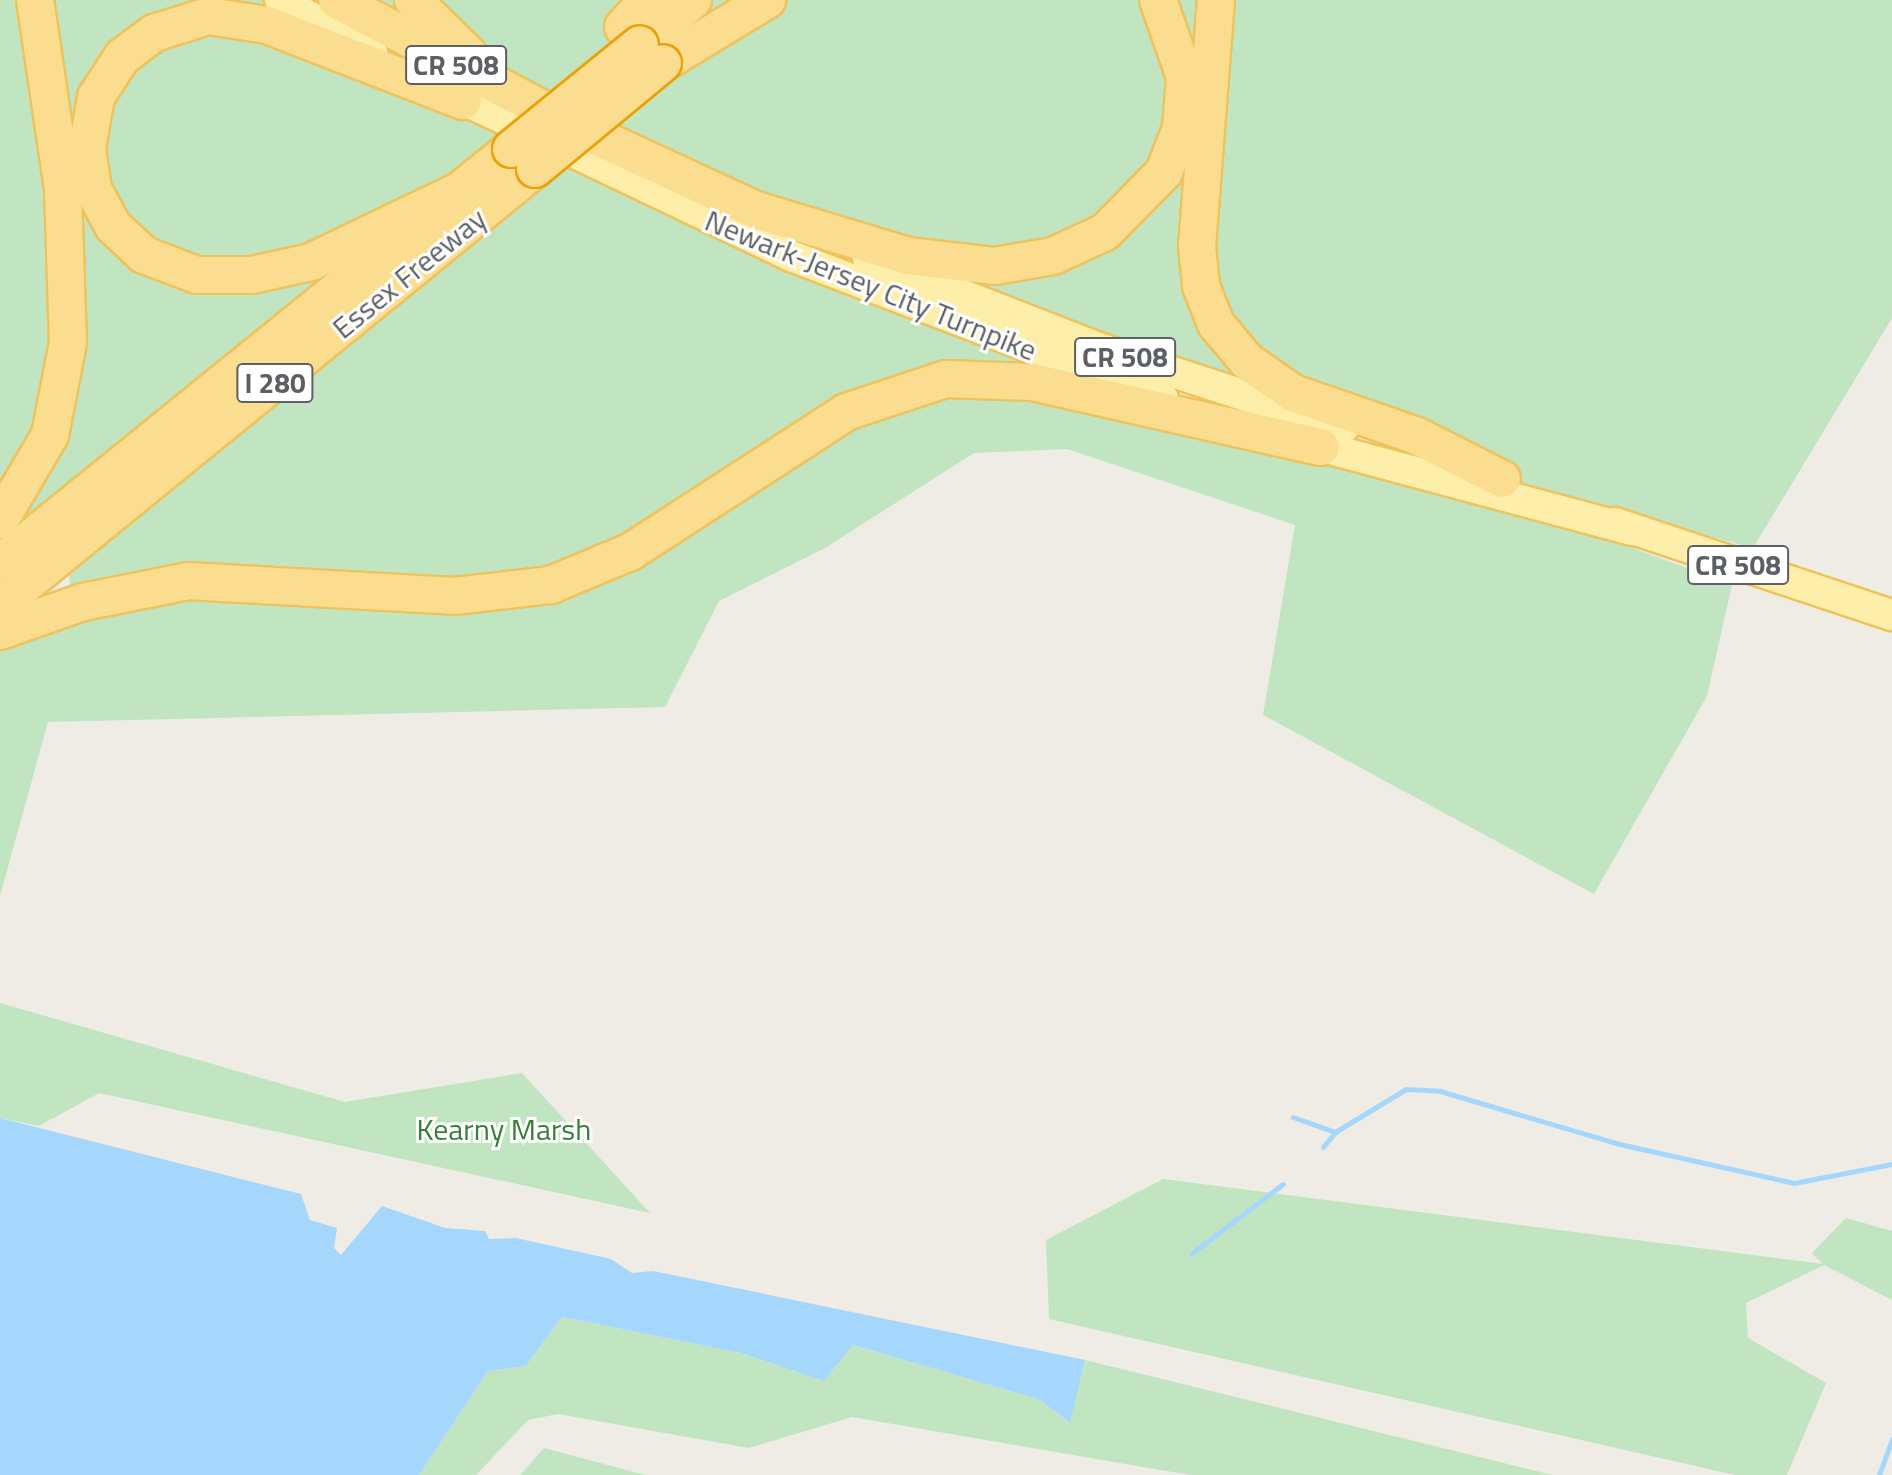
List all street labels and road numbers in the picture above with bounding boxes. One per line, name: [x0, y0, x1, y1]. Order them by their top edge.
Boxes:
road number: CR 508: [404, 41, 508, 89]
street label: Essex Freeway: [325, 200, 493, 346]
street label: Newark-Jersey City Turnpike: [700, 202, 1042, 368]
road number: CR 508: [1073, 333, 1177, 381]
road number: I 280: [235, 359, 315, 407]
road number: CR 508: [1686, 541, 1790, 589]

